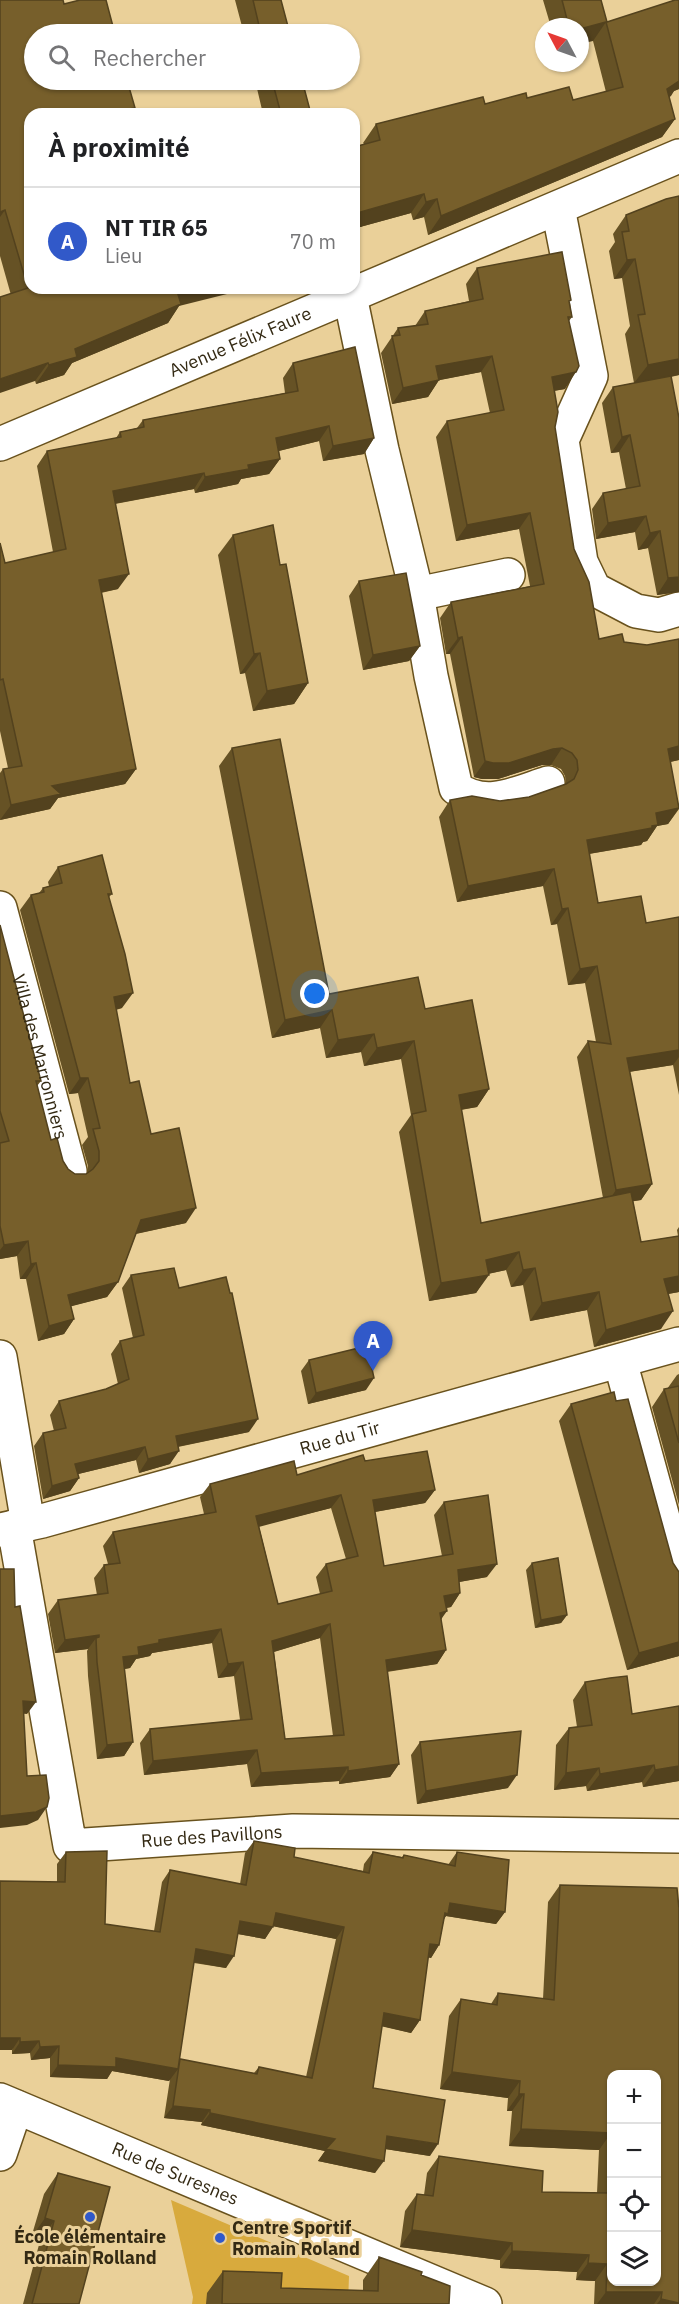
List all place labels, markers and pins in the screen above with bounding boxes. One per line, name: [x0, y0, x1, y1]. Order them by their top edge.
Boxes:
pin: A: [354, 1322, 392, 1371]
marker: École élémentaire Romain Rolland: [83, 2210, 97, 2224]
place label: Centre Sportif Romain Roland: [232, 2216, 360, 2260]
place label: École élémentaire Romain Rolland: [14, 2224, 166, 2269]
marker: Centre Sportif Romain Roland: [213, 2231, 227, 2245]

